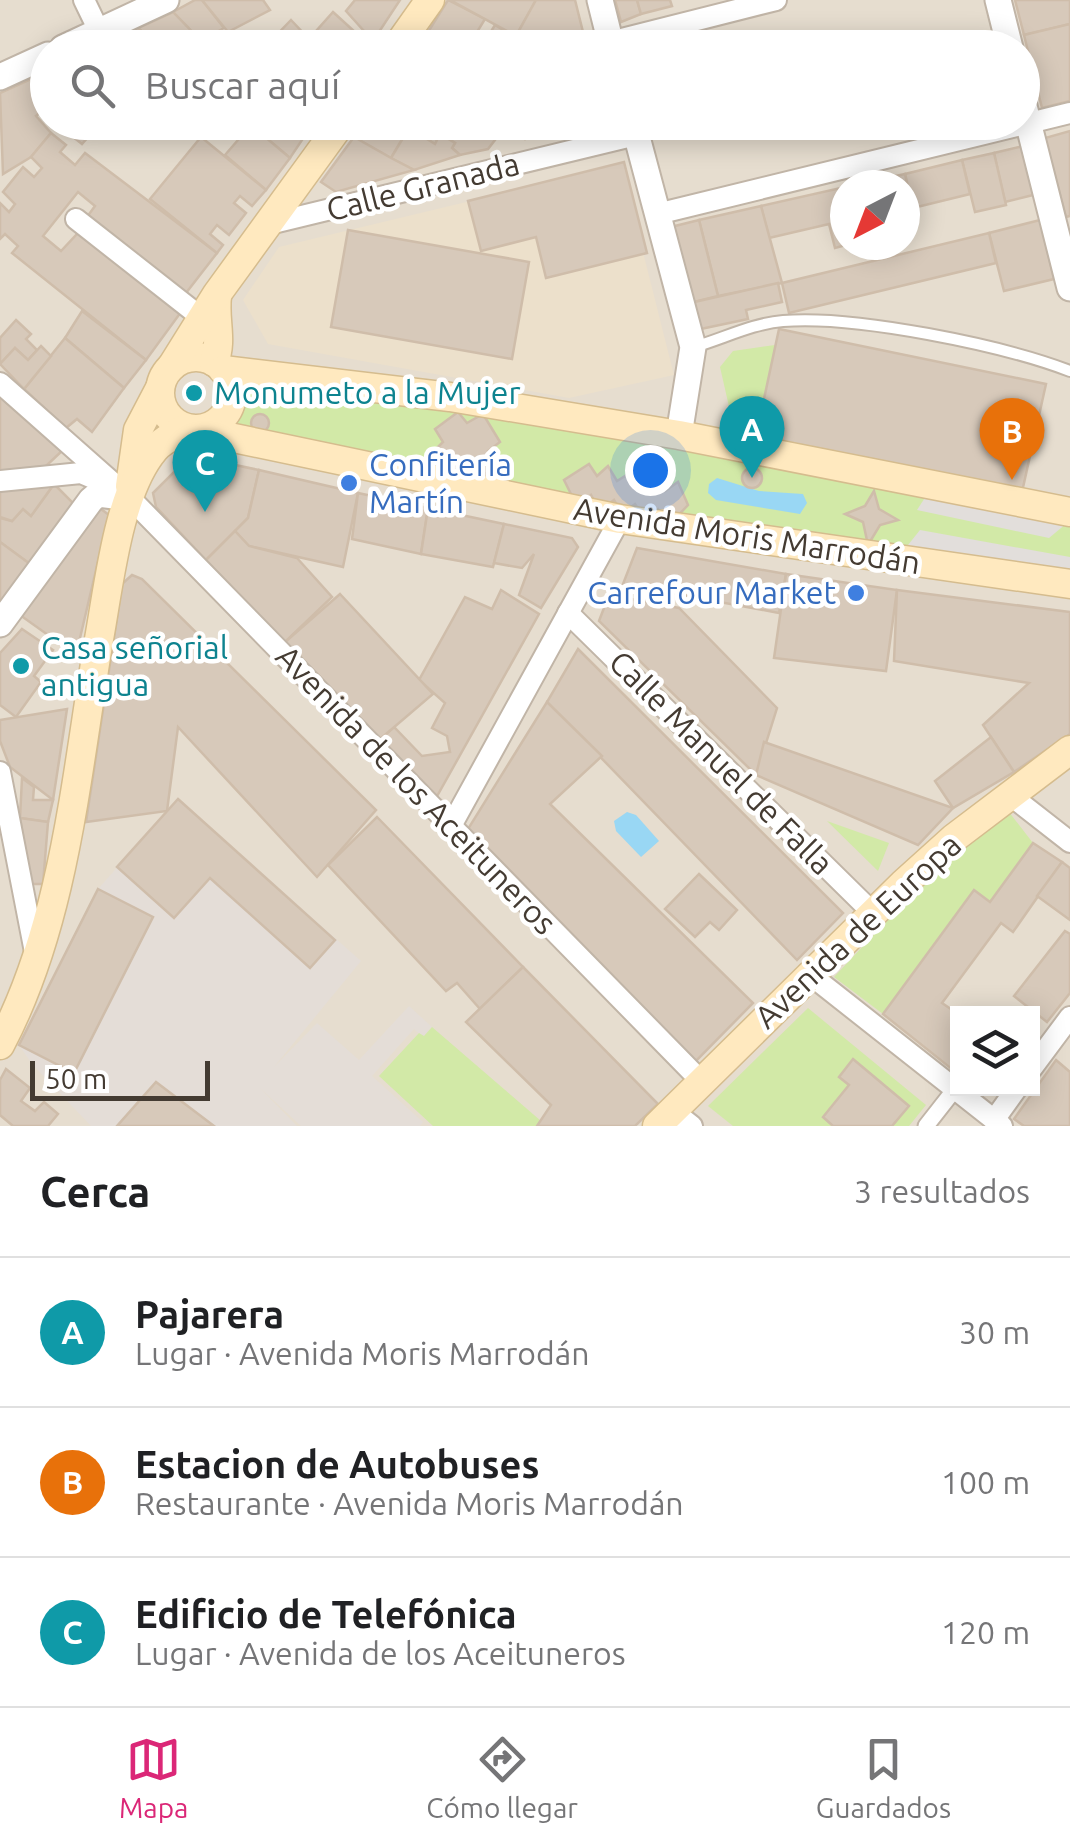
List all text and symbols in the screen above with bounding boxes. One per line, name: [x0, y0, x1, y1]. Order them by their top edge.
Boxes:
search box: [30, 30, 1040, 140]
icon: search: [65, 58, 120, 113]
text: Buscar aquí: [145, 64, 340, 106]
street label: Calle Granada: [323, 145, 523, 227]
north arrow: [830, 170, 920, 260]
place label: Monumeto a la Mujer: [214, 374, 521, 410]
marker: Monumeto a la Mujer: [183, 382, 205, 404]
pin: A: [720, 396, 784, 478]
pin: B: [980, 398, 1044, 480]
pin: C: [172, 430, 238, 512]
your location: [625, 445, 676, 496]
place label: Confitería Martín: [369, 446, 512, 519]
marker: Confitería Martín: [338, 472, 360, 494]
street label: Avenida Moris Marrodán: [571, 490, 923, 580]
place label: Carrefour Market: [587, 574, 836, 610]
marker: Carrefour Market: [845, 582, 867, 604]
place label: Casa señorial antigua: [41, 629, 228, 702]
street label: Avenida de los Aceituneros: [269, 638, 564, 941]
street label: Calle Manuel de Falla: [603, 643, 841, 881]
marker: Casa señorial antigua: [10, 655, 32, 677]
street label: Avenida de Europa: [747, 826, 968, 1035]
map controls: [950, 1006, 1040, 1096]
button: layers: [950, 1006, 1040, 1096]
scale bar: [30, 1056, 210, 1100]
text: 50 m: [45, 1063, 107, 1094]
text: Cerca: [40, 1168, 150, 1215]
text: 3 resultados: [854, 1173, 1030, 1209]
text: Pajarera: [135, 1293, 284, 1335]
text: A: [61, 1314, 84, 1350]
text: 30 m: [959, 1314, 1030, 1350]
text: Lugar · Avenida Moris Marrodán: [135, 1335, 590, 1371]
text: Estacion de Autobuses: [135, 1443, 539, 1485]
text: B: [62, 1464, 83, 1500]
text: 100 m: [941, 1464, 1030, 1500]
text: Restaurante · Avenida Moris Marrodán: [135, 1485, 684, 1521]
text: Edificio de Telefónica: [135, 1593, 517, 1635]
text: C: [62, 1614, 83, 1650]
text: 120 m: [941, 1614, 1030, 1650]
text: Lugar · Avenida de los Aceituneros: [135, 1635, 626, 1671]
tab: Mapa: [119, 1732, 188, 1823]
tab: Cómo llegar: [426, 1732, 578, 1823]
tab: Guardados: [816, 1732, 951, 1823]

